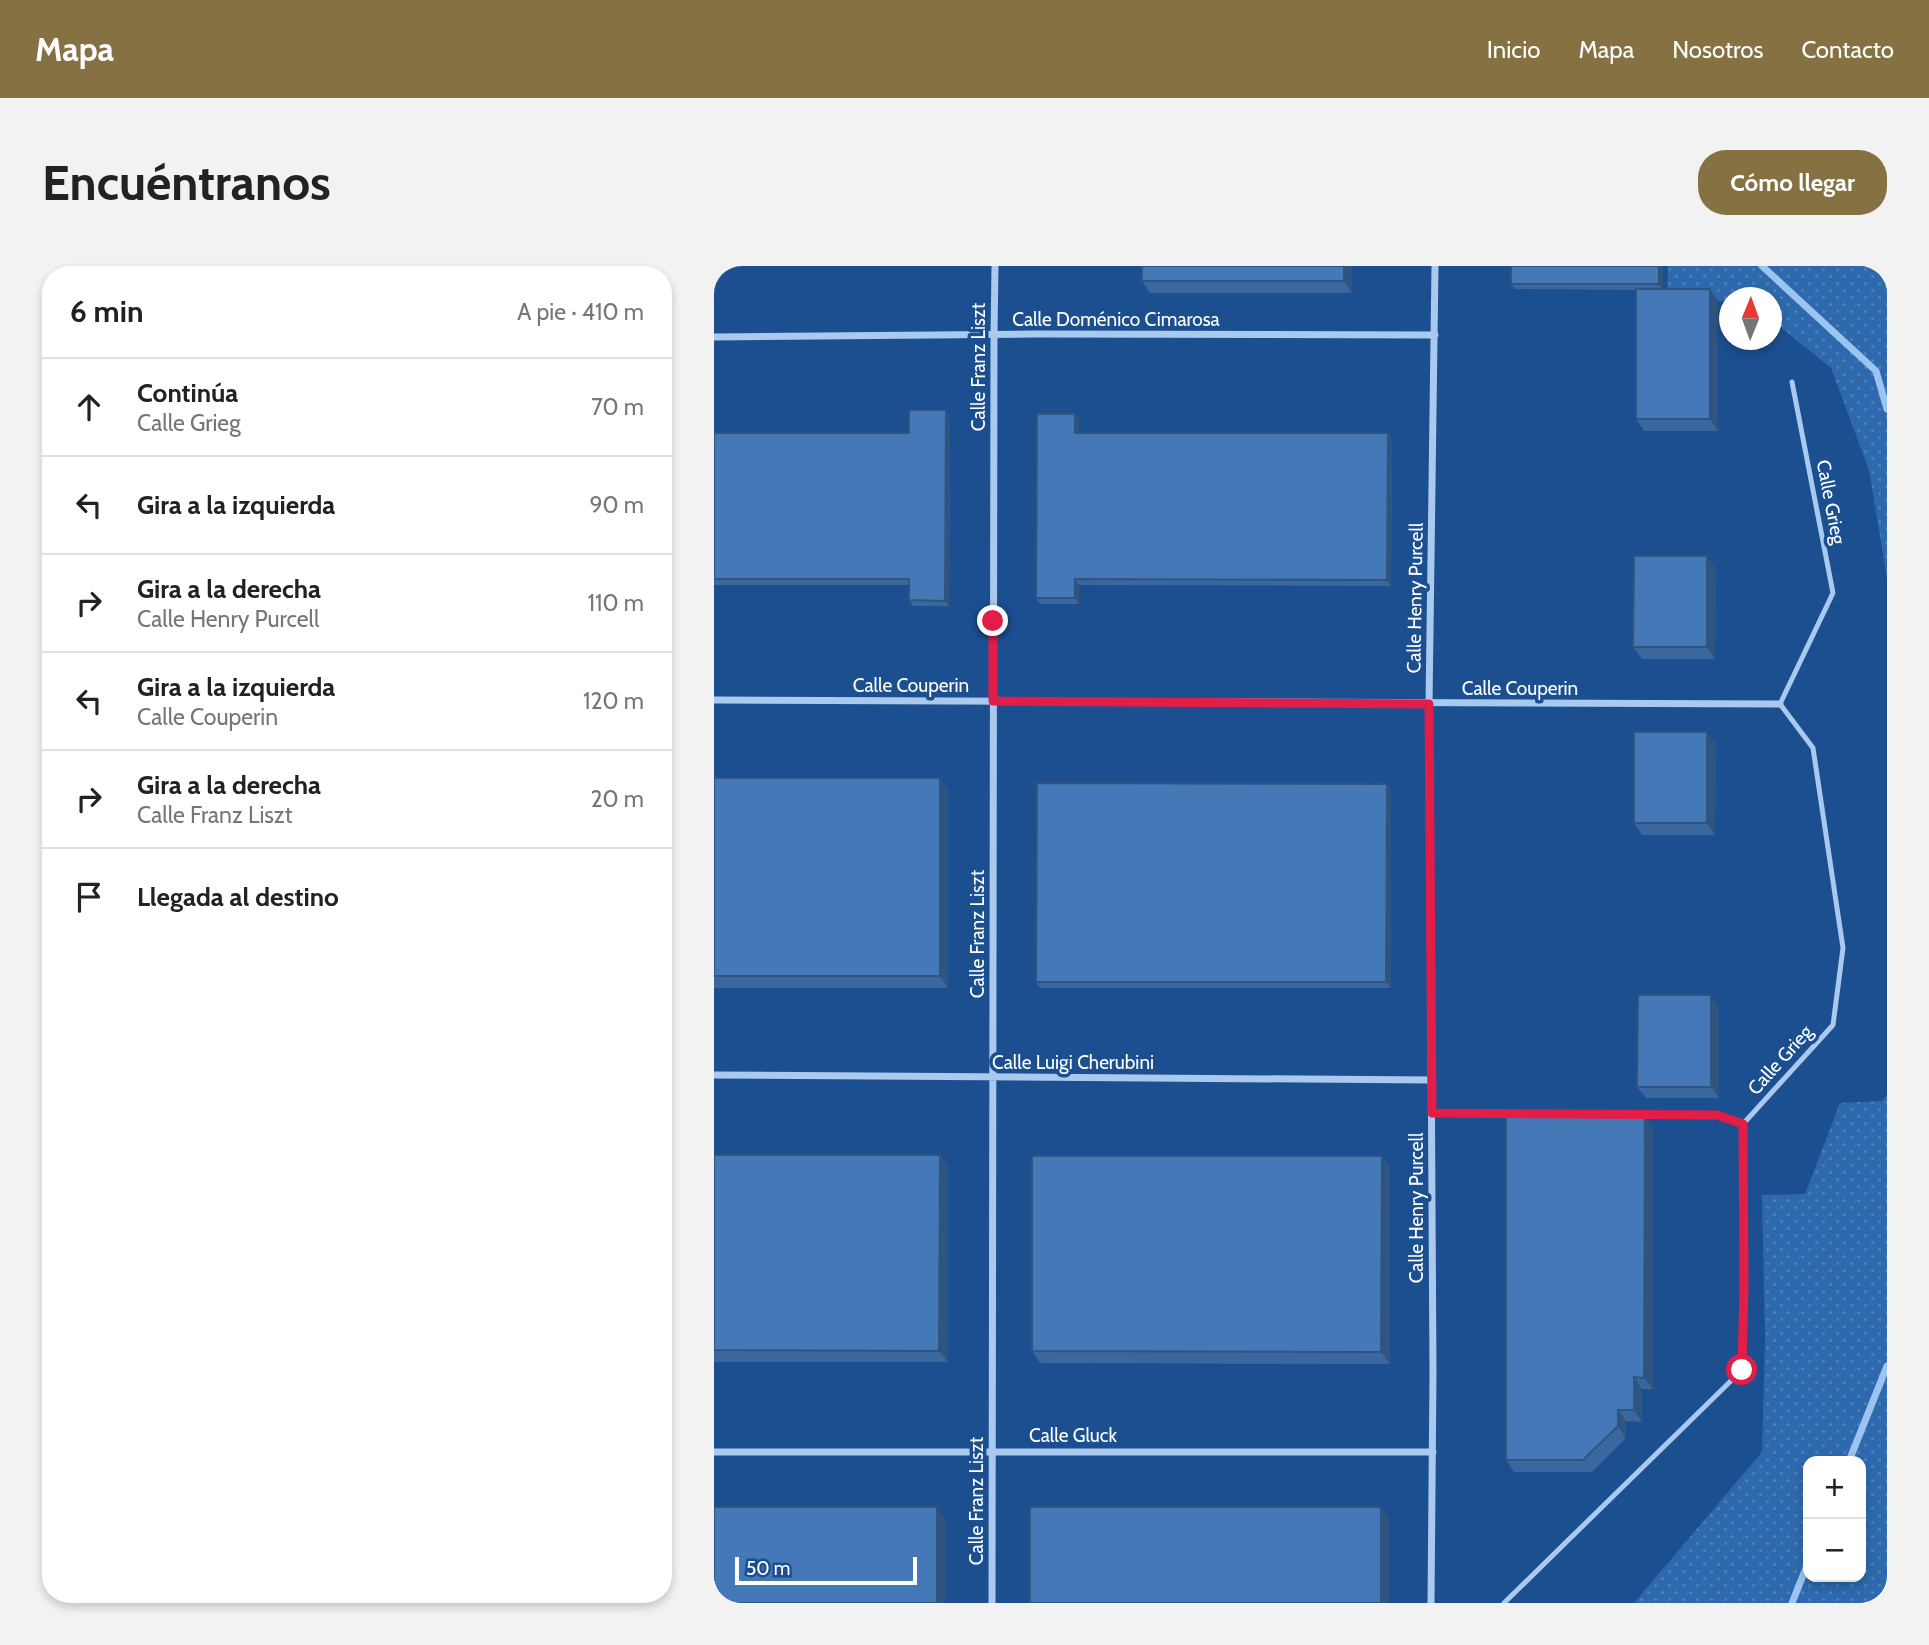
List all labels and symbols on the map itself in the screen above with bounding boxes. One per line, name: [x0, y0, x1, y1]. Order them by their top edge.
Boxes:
north arrow: [1719, 287, 1782, 350]
street label: Calle Franz Liszt: [967, 302, 990, 431]
street label: Calle Doménico Cimarosa: [1012, 308, 1220, 331]
street label: Calle Grieg: [1812, 458, 1851, 547]
street label: Calle Henry Purcell: [1402, 522, 1428, 674]
route end: [977, 605, 1008, 636]
street label: Calle Couperin: [853, 674, 969, 697]
street label: Calle Couperin: [1462, 677, 1578, 700]
street label: Calle Franz Liszt: [966, 869, 989, 998]
street label: Calle Grieg: [1743, 1020, 1818, 1099]
street label: Calle Luigi Cherubini: [992, 1051, 1154, 1074]
street label: Calle Henry Purcell: [1405, 1132, 1428, 1283]
route start: [1726, 1354, 1757, 1385]
street label: Calle Gluck: [1029, 1424, 1117, 1447]
street label: Calle Franz Liszt: [965, 1436, 988, 1565]
scale bar: [735, 1554, 917, 1586]

